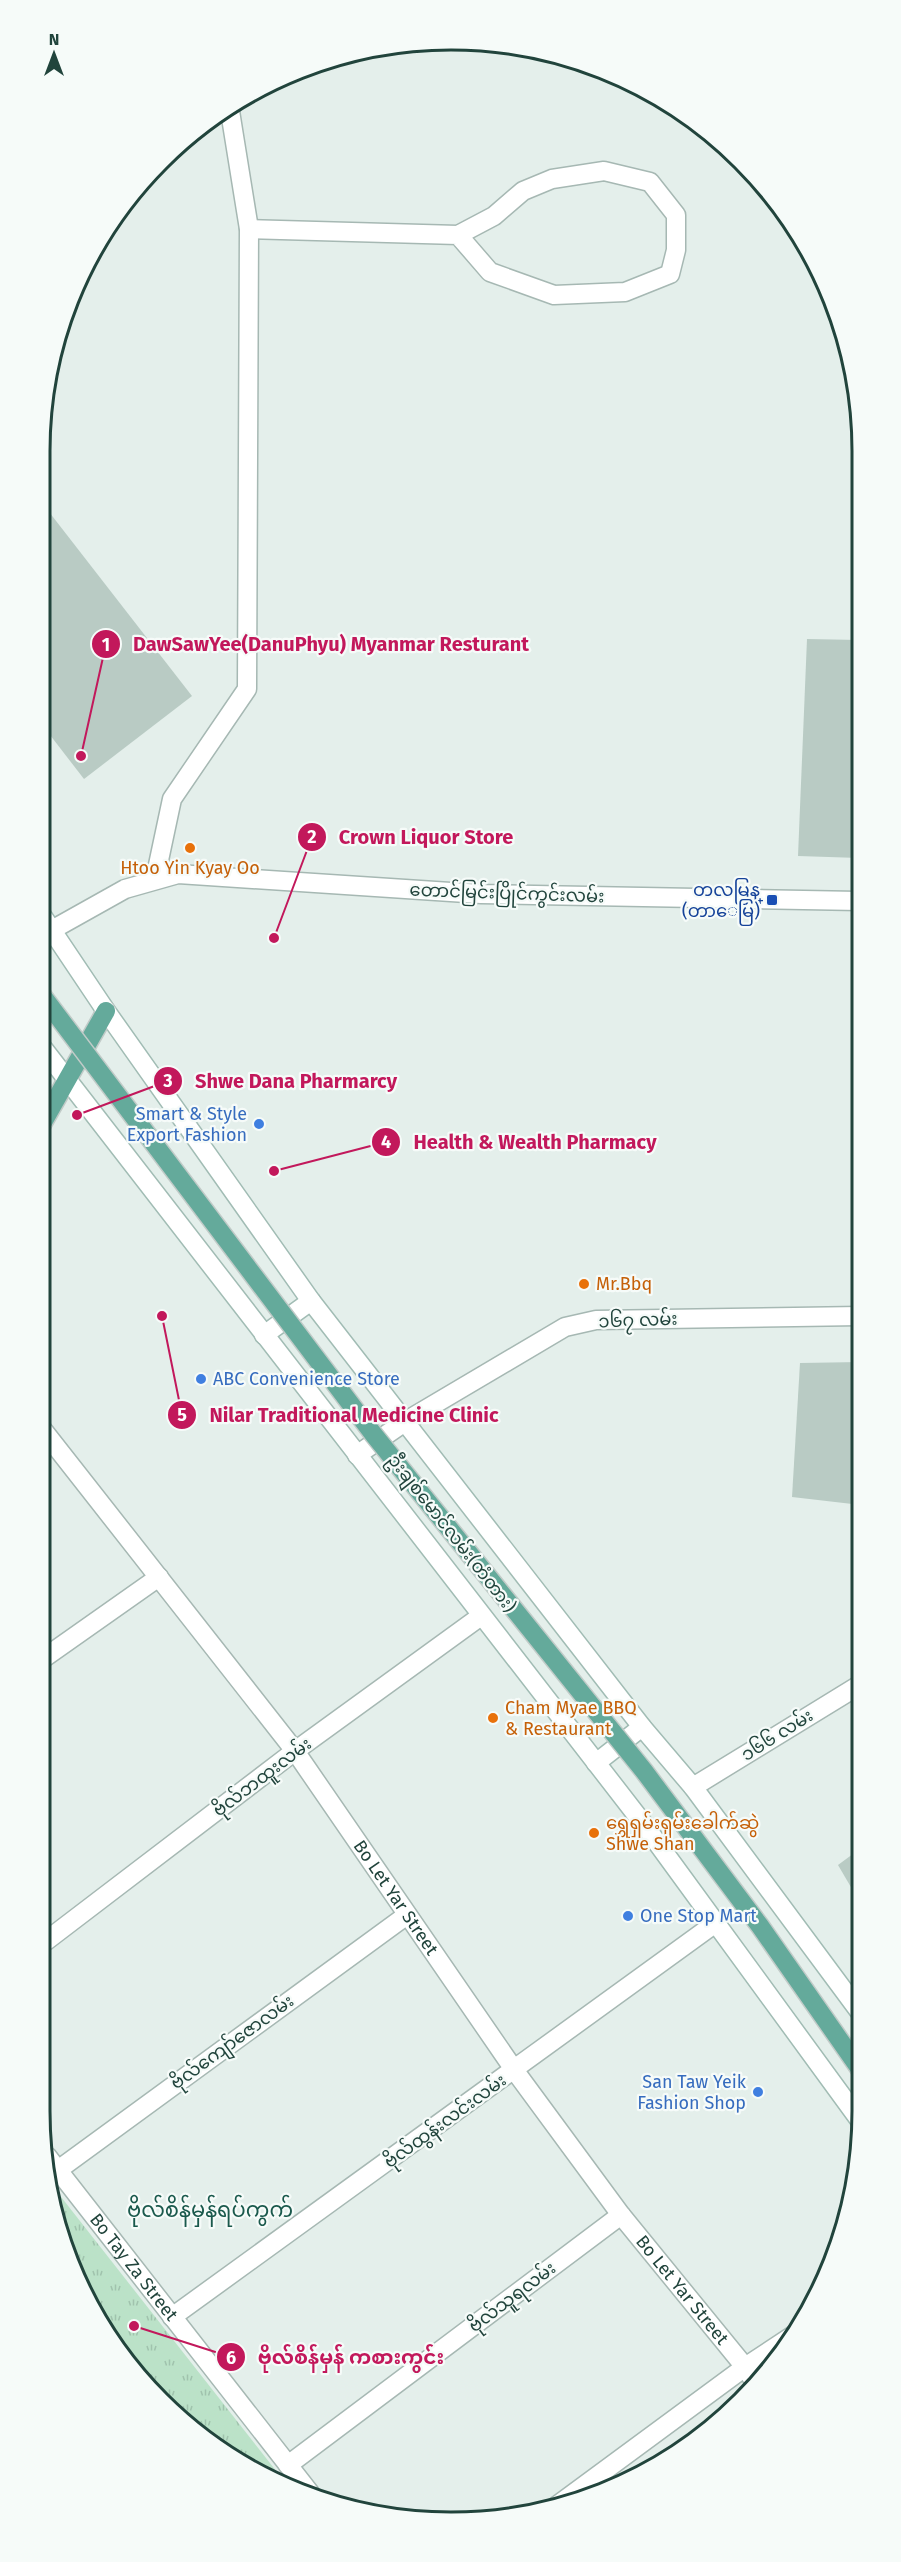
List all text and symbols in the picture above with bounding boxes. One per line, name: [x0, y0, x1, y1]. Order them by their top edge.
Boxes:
north arrow: [24, 24, 84, 84]
text: N: [49, 30, 59, 49]
callout: DawSawYee(DanuPhyu) Myanmar Resturant: [91, 625, 541, 663]
text: DawSawYee(DanuPhyu) Myanmar Resturant: [133, 632, 529, 656]
text: 1: [102, 634, 110, 656]
callout: Crown Liquor Store: [297, 818, 525, 856]
text: Crown Liquor Store: [339, 825, 513, 849]
text: 2: [307, 826, 317, 848]
marker: Htoo Yin Kyay Oo: [183, 841, 197, 855]
place label: Htoo Yin Kyay Oo: [120, 857, 260, 879]
street label: တောင်မြင်းပြိုင်ကွင်းလမ်း: [409, 876, 605, 911]
place label: တလမြန္ (တာေမြ): [682, 878, 764, 926]
marker: တလမြန္ (တာေမြ): [765, 893, 779, 907]
callout: Shwe Dana Pharmarcy: [153, 1062, 409, 1100]
text: Shwe Dana Pharmarcy: [195, 1069, 398, 1093]
text: 3: [162, 1070, 173, 1092]
place label: Smart & Style Export Fashion: [127, 1103, 247, 1146]
marker: Smart & Style Export Fashion: [252, 1117, 266, 1131]
callout: Health & Wealth Pharmacy: [371, 1123, 668, 1161]
text: Health & Wealth Pharmacy: [414, 1130, 657, 1154]
text: 4: [381, 1131, 391, 1153]
place label: Mr.Bbq: [596, 1273, 652, 1295]
marker: Mr.Bbq: [577, 1277, 591, 1291]
street label: ၁၆၇ လမ်း: [598, 1306, 678, 1336]
place label: ABC Convenience Store: [213, 1368, 400, 1390]
marker: ABC Convenience Store: [194, 1372, 208, 1386]
callout: Nilar Traditional Medicine Clinic: [167, 1396, 510, 1434]
text: Nilar Traditional Medicine Clinic: [209, 1403, 499, 1427]
text: 5: [177, 1404, 187, 1426]
street label: ဦးချစ်မောင်လမ်း(တံတား): [380, 1448, 523, 1619]
place label: Cham Myae BBQ & Restaurant: [505, 1697, 637, 1740]
street label: ၁၆၆ လမ်း: [736, 1703, 817, 1766]
marker: Cham Myae BBQ & Restaurant: [486, 1711, 500, 1725]
street label: ဗိုလ်ဘထူးလမ်း: [207, 1730, 318, 1824]
place label: ရွှေရှမ်းရှမ်းခေါက်ဆွဲ Shwe Shan: [606, 1810, 759, 1855]
marker: ရွှေရှမ်းရှမ်းခေါက်ဆွဲ Shwe Shan: [587, 1826, 601, 1840]
street label: Bo Let Yar Street: [349, 1836, 443, 1960]
place label: One Stop Mart: [640, 1905, 757, 1927]
marker: One Stop Mart: [621, 1909, 635, 1923]
street label: ဗိုလ်ကျော်ဇောလမ်း: [164, 1987, 300, 2097]
street label: ဗိုလ်ထွန်းလင်းလမ်း: [378, 2067, 513, 2176]
place label: San Taw Yeik Fashion Shop: [637, 2071, 747, 2114]
marker: San Taw Yeik Fashion Shop: [751, 2085, 765, 2099]
district label: ဗိုလ်စိန်မှန်ရပ်ကွက်: [127, 2194, 293, 2227]
street label: Bo Tay Za Street: [85, 2209, 183, 2326]
street label: Bo Let Yar Street: [631, 2231, 734, 2350]
street label: ဗိုလ်သူရလမ်း: [462, 2255, 562, 2340]
callout: ဗိုလ်စိန်မှန် ကစားကွင်း: [216, 2338, 456, 2376]
text: ဗိုလ်စိန်မှန် ကစားကွင်း: [258, 2344, 444, 2373]
text: 6: [226, 2347, 236, 2369]

